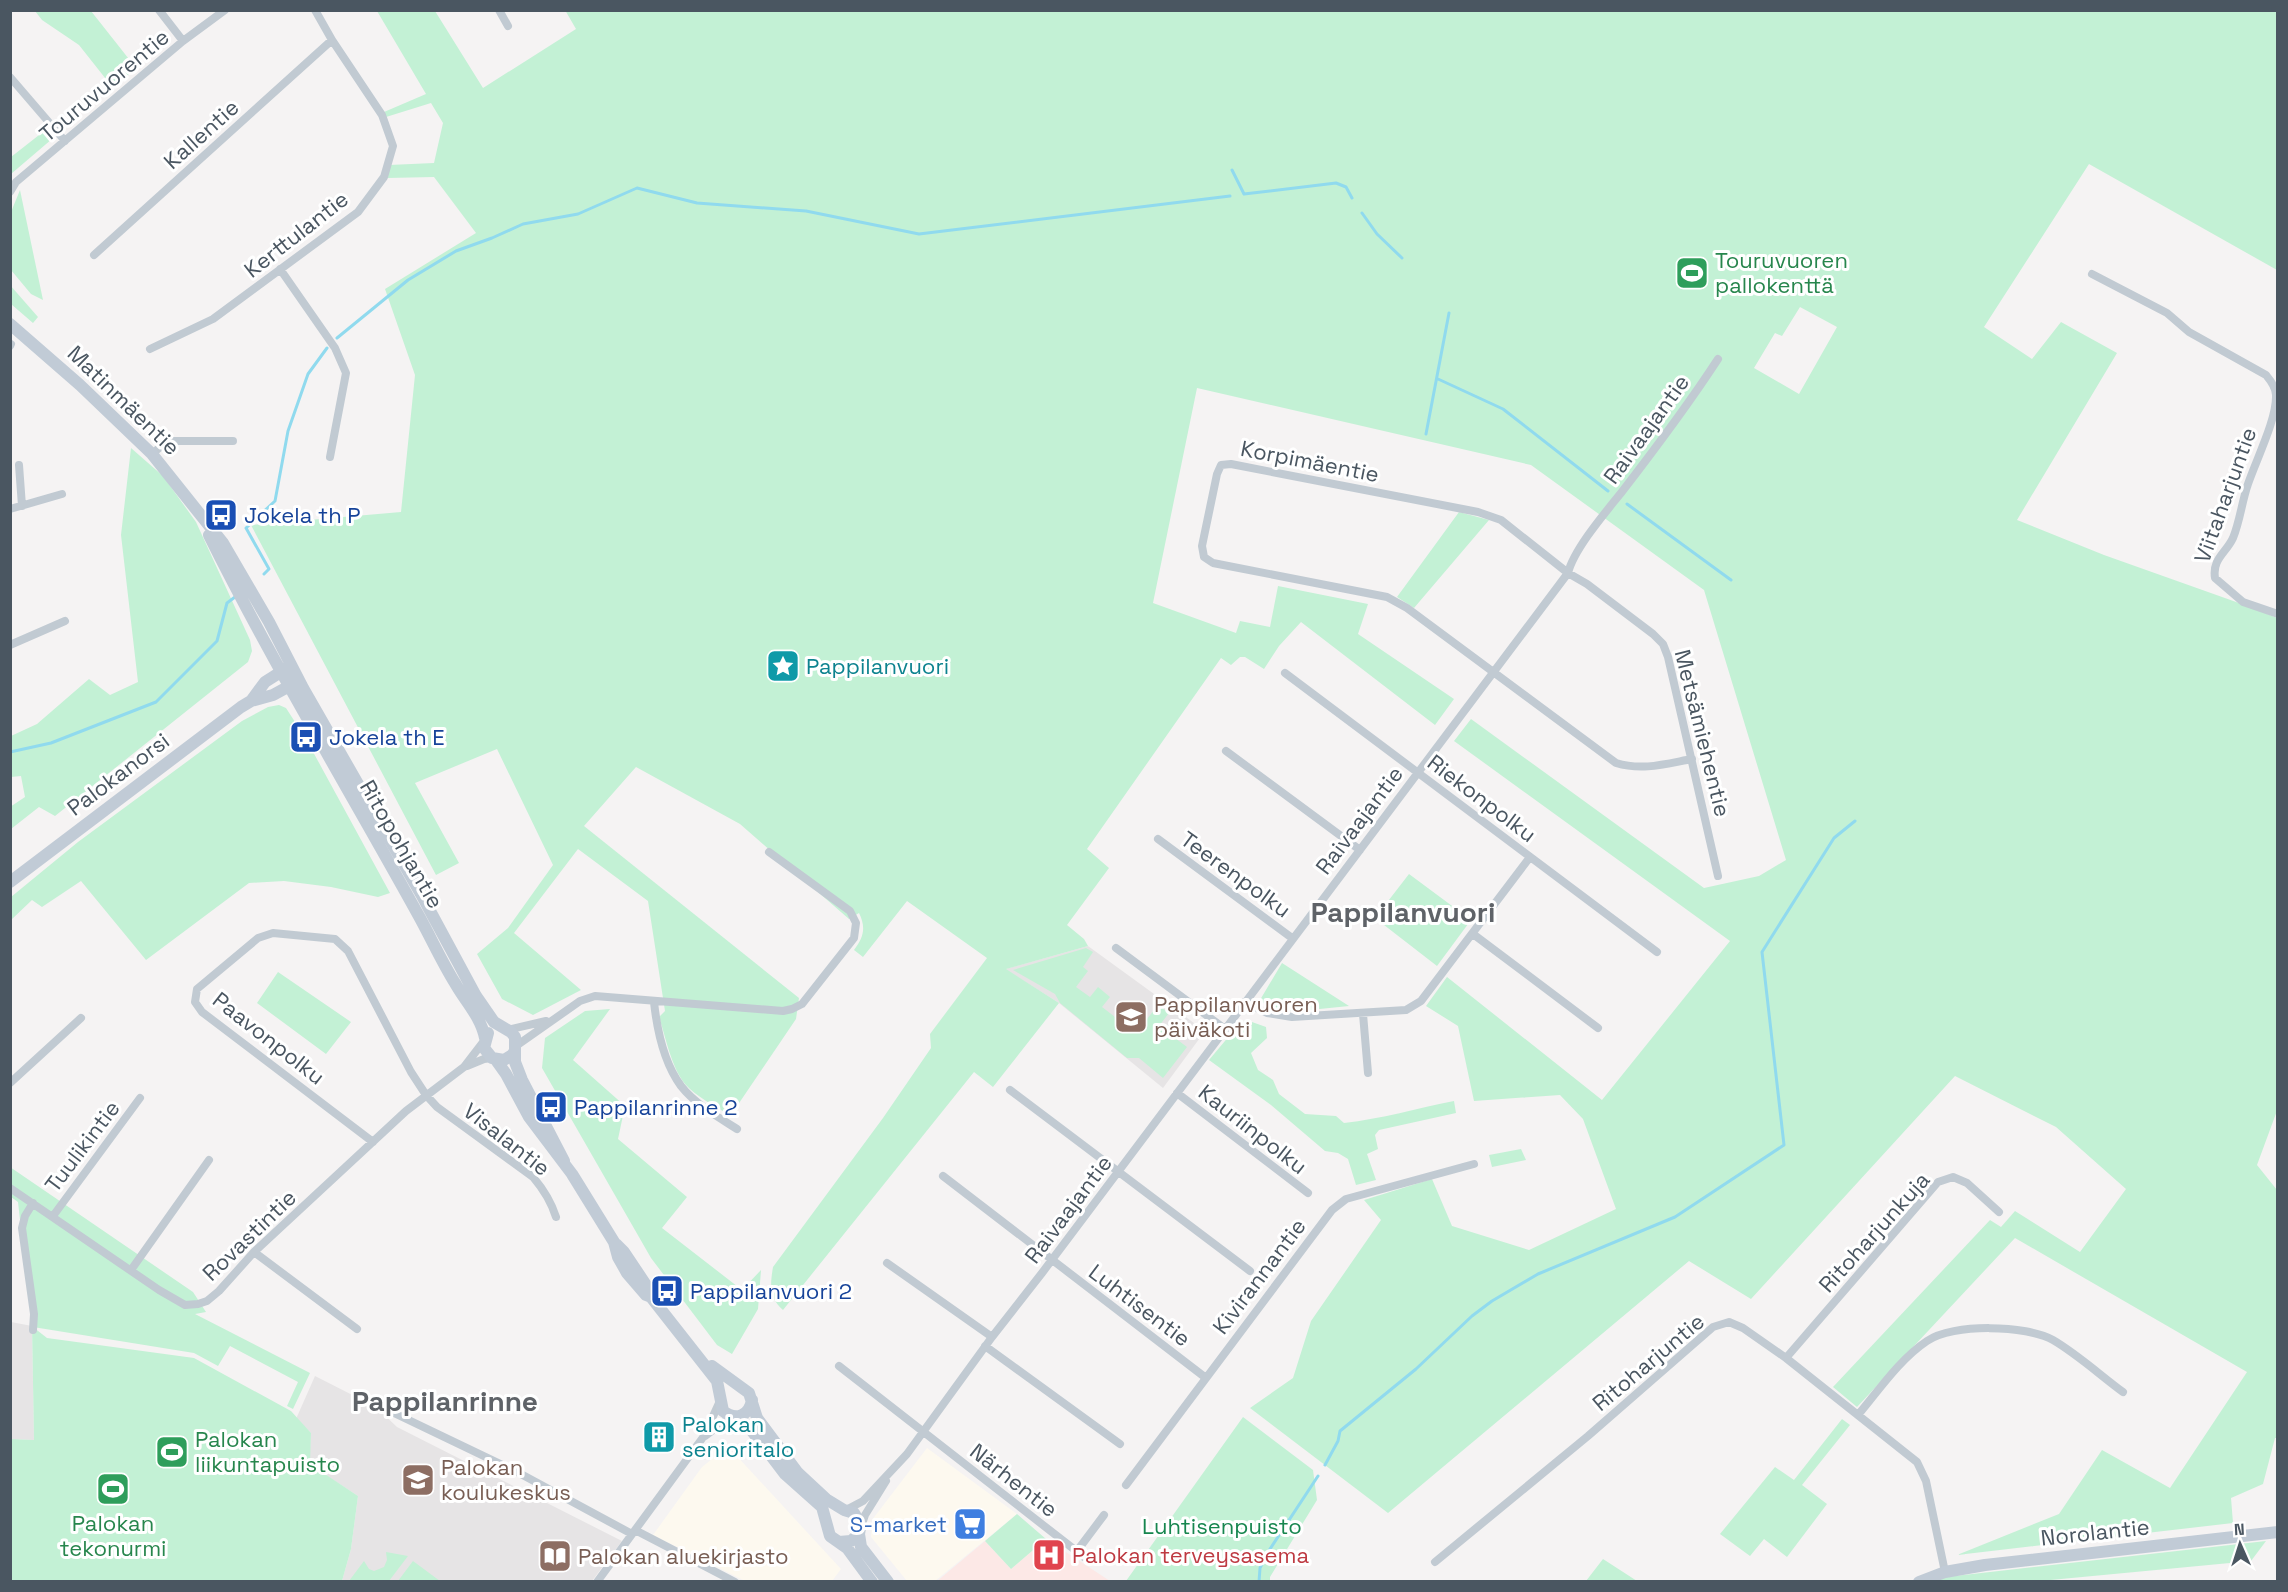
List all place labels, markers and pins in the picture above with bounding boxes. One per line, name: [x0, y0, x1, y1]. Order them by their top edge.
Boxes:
place label: Touruvuoren pallokenttä: [1715, 246, 1848, 299]
sports icon: Touruvuoren pallokenttä: [1674, 255, 1710, 291]
bus stop icon: Jokela th P: [203, 497, 239, 533]
place label: Jokela th P: [244, 501, 361, 529]
place icon: Pappilanvuori: [765, 648, 801, 684]
place label: Pappilanvuori: [806, 652, 949, 680]
bus stop icon: Jokela th E: [288, 719, 324, 755]
place label: Jokela th E: [329, 723, 445, 751]
place label: Pappilanvuoren päiväkoti: [1154, 990, 1318, 1043]
school or university icon: Pappilanvuoren päiväkoti: [1113, 999, 1149, 1035]
bus stop icon: Pappilanrinne 2: [533, 1089, 569, 1125]
place label: Pappilanrinne 2: [574, 1093, 737, 1121]
bus stop icon: Pappilanvuori 2: [649, 1273, 685, 1309]
place label: Pappilanvuori 2: [690, 1277, 852, 1305]
place label: Palokan senioritalo: [682, 1410, 794, 1463]
building icon: Palokan senioritalo: [641, 1419, 677, 1455]
place label: Palokan liikuntapuisto: [195, 1425, 340, 1478]
sports icon: Palokan liikuntapuisto: [154, 1434, 190, 1470]
place label: Palokan koulukeskus: [441, 1453, 571, 1506]
school or university icon: Palokan koulukeskus: [400, 1462, 436, 1498]
sports icon: Palokan tekonurmi: [95, 1471, 131, 1507]
supermarket icon: S-market: [952, 1506, 988, 1542]
place label: Palokan tekonurmi: [60, 1509, 166, 1562]
place label: S-market: [850, 1510, 947, 1538]
hospital icon: Palokan terveysasema: [1031, 1537, 1067, 1573]
library icon: Palokan aluekirjasto: [537, 1538, 573, 1574]
place label: Palokan terveysasema: [1072, 1541, 1310, 1569]
place label: Palokan aluekirjasto: [578, 1542, 789, 1570]

